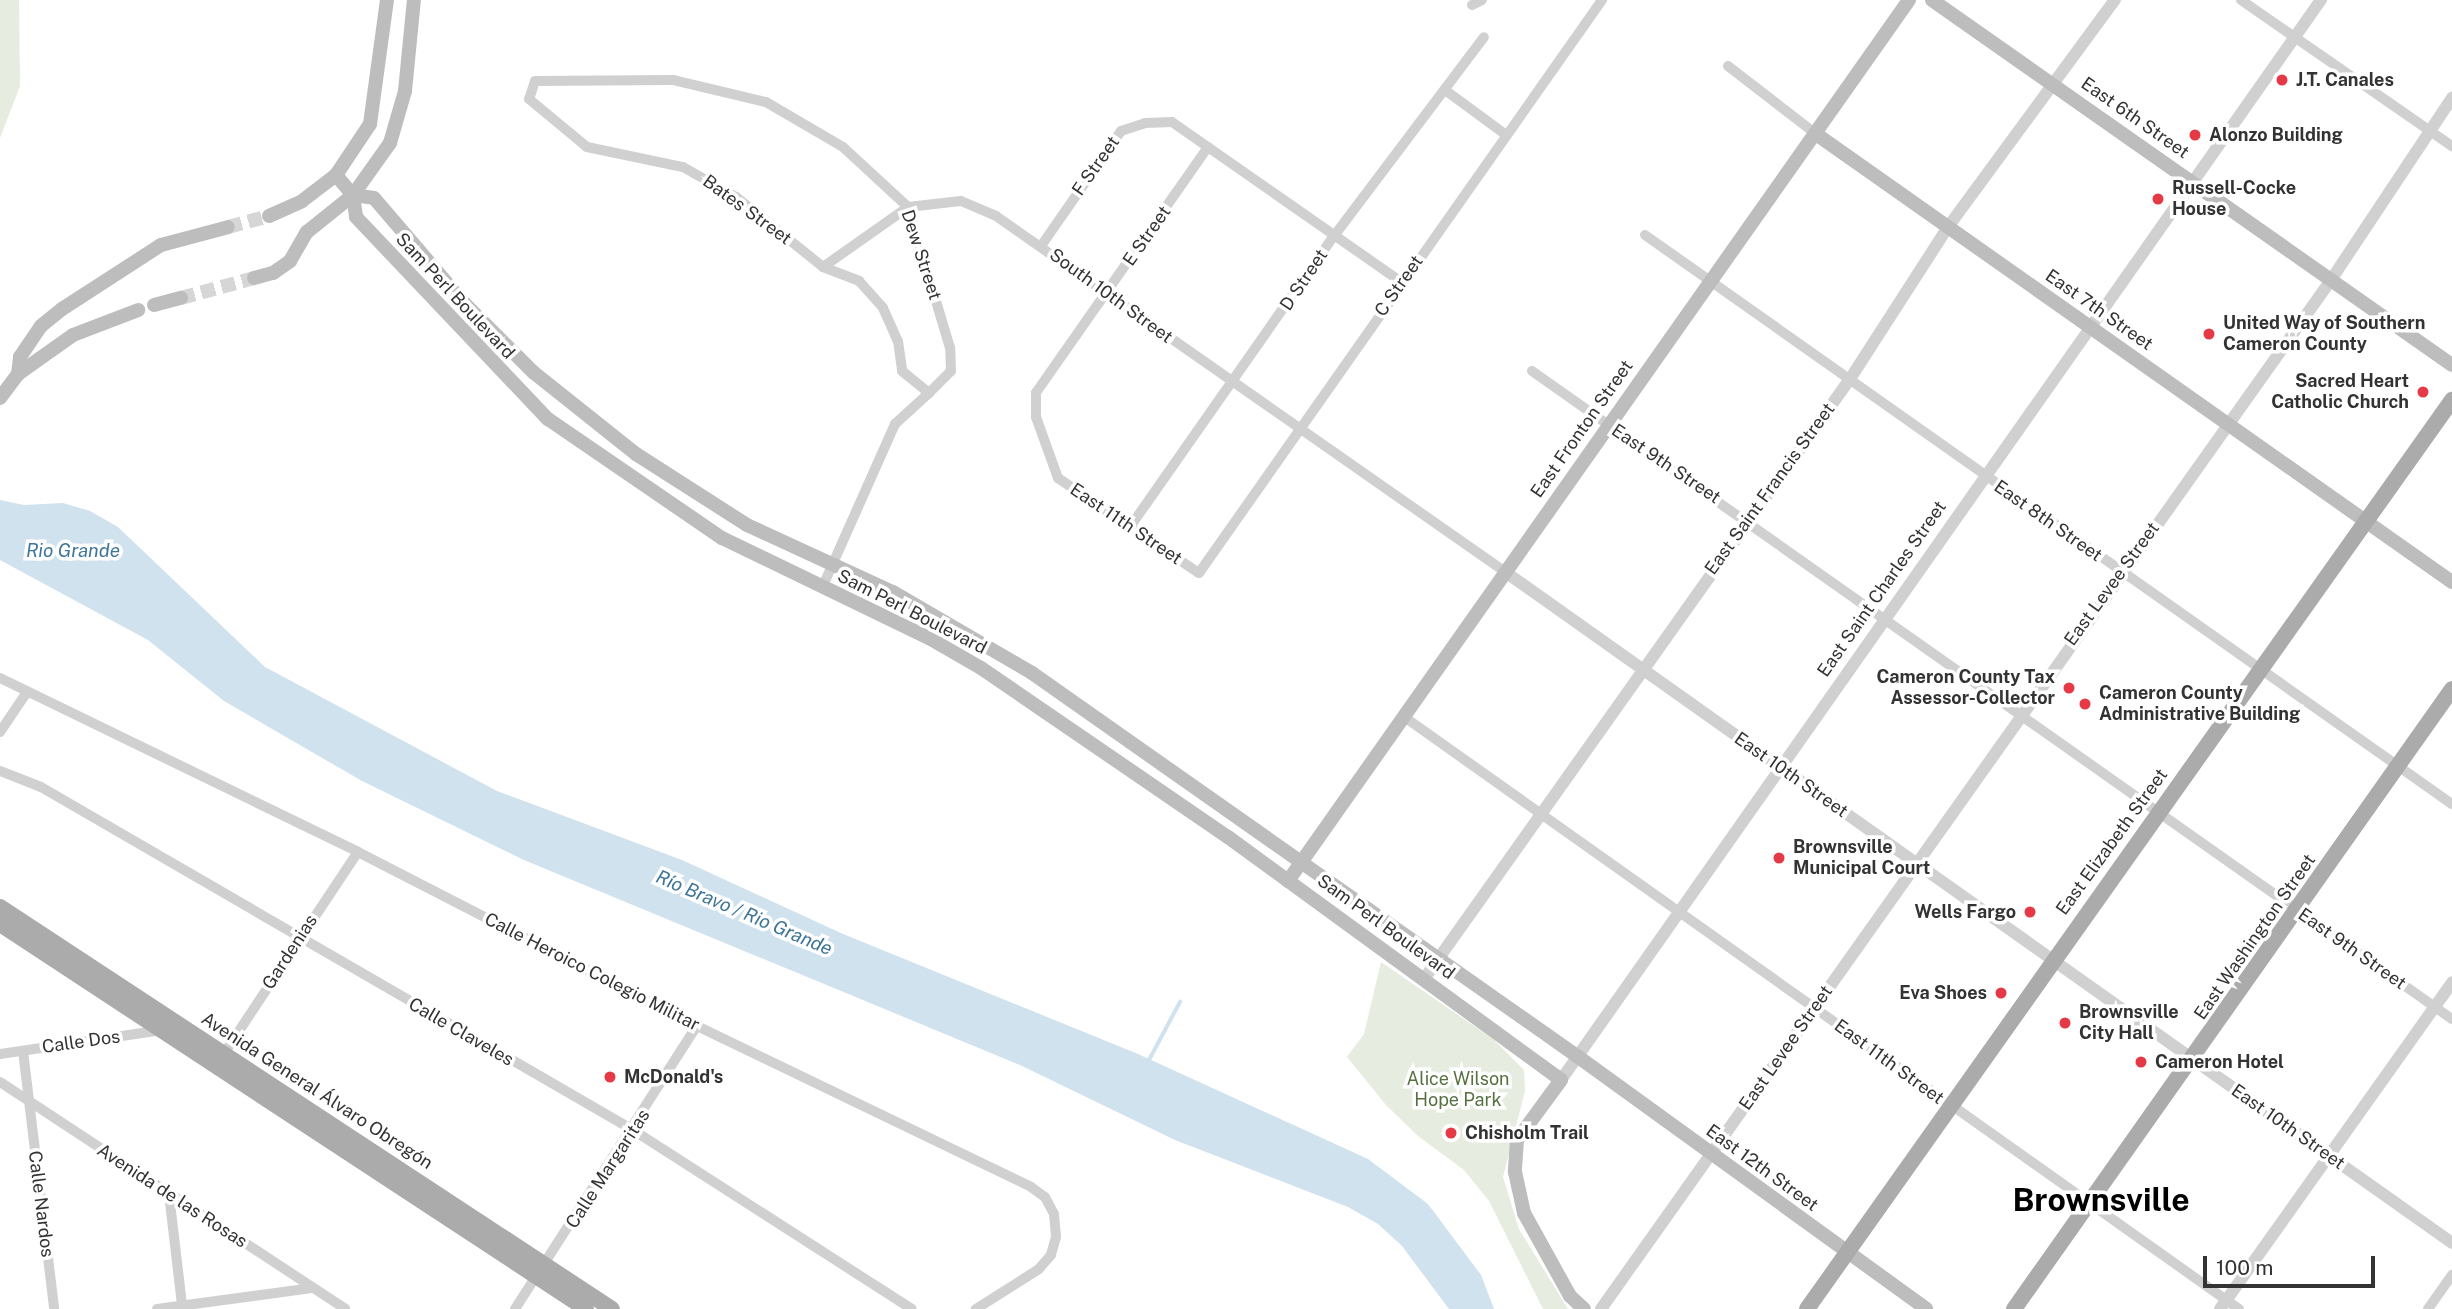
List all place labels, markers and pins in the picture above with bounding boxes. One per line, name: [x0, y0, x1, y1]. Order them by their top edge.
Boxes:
place label: J.T. Canales: [2296, 69, 2394, 91]
marker: J.T. Canales: [2274, 72, 2290, 88]
place label: Alonzo Building: [2209, 124, 2343, 146]
marker: Alonzo Building: [2187, 127, 2203, 143]
place label: Russell-Cocke House: [2172, 178, 2296, 220]
marker: Russell-Cocke House: [2150, 191, 2166, 207]
place label: United Way of Southern Cameron County: [2223, 313, 2426, 356]
marker: United Way of Southern Cameron County: [2201, 326, 2217, 342]
place label: Sacred Heart Catholic Church: [2271, 371, 2409, 414]
marker: Sacred Heart Catholic Church: [2415, 384, 2431, 400]
place label: Cameron County Tax Assessor-Collector: [1876, 667, 2055, 710]
marker: Cameron County Tax Assessor-Collector: [2061, 680, 2077, 696]
place label: Cameron County Administrative Building: [2099, 683, 2300, 726]
marker: Cameron County Administrative Building: [2077, 696, 2093, 712]
place label: Brownsville Municipal Court: [1793, 837, 1930, 880]
marker: Brownsville Municipal Court: [1771, 850, 1787, 866]
place label: Wells Fargo: [1914, 901, 2016, 923]
marker: Wells Fargo: [2022, 904, 2038, 920]
place label: Eva Shoes: [1899, 982, 1987, 1004]
marker: Eva Shoes: [1993, 985, 2009, 1001]
place label: Brownsville City Hall: [2079, 1002, 2179, 1044]
marker: Brownsville City Hall: [2057, 1015, 2073, 1031]
place label: Cameron Hotel: [2155, 1051, 2284, 1073]
marker: Cameron Hotel: [2133, 1054, 2149, 1070]
place label: McDonald's: [624, 1066, 723, 1088]
marker: McDonald's: [602, 1069, 618, 1085]
place label: Chisholm Trail: [1465, 1122, 1589, 1144]
marker: Chisholm Trail: [1443, 1125, 1459, 1141]

